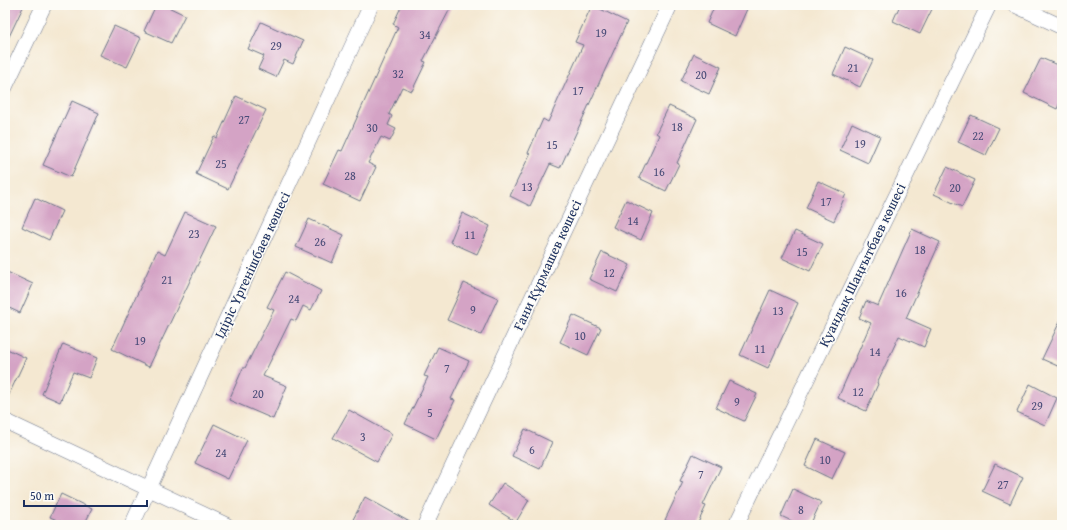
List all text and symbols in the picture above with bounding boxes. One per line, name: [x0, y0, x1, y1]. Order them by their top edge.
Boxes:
house number: 19: [595, 24, 607, 41]
house number: 34: [419, 26, 431, 43]
house number: 29: [270, 37, 282, 54]
house number: 21: [847, 59, 859, 76]
house number: 32: [392, 65, 404, 82]
house number: 20: [695, 66, 707, 83]
house number: 17: [572, 82, 584, 99]
house number: 27: [238, 111, 250, 128]
house number: 18: [671, 118, 683, 135]
house number: 30: [366, 119, 378, 136]
house number: 22: [972, 127, 984, 144]
house number: 19: [854, 135, 866, 152]
house number: 15: [546, 136, 558, 153]
house number: 25: [215, 155, 227, 172]
house number: 16: [653, 163, 665, 180]
house number: 28: [344, 167, 356, 184]
house number: 13: [521, 178, 533, 195]
house number: 20: [949, 179, 961, 196]
street label: Қуандық Шаңғытбаев көшесі: [814, 180, 910, 350]
street label: Ідіріс Үргенішбаев көшесі: [209, 188, 295, 342]
house number: 17: [820, 193, 832, 210]
street label: Ғани Құрмашев көшесі: [508, 196, 586, 334]
house number: 14: [627, 212, 639, 229]
house number: 23: [188, 225, 200, 242]
house number: 11: [464, 226, 476, 243]
house number: 26: [314, 233, 326, 250]
house number: 18: [914, 241, 926, 258]
house number: 15: [796, 243, 808, 260]
house number: 12: [603, 264, 615, 281]
house number: 21: [161, 271, 173, 288]
house number: 16: [895, 284, 907, 301]
house number: 24: [288, 290, 300, 307]
house number: 9: [470, 301, 476, 318]
house number: 13: [772, 302, 784, 319]
house number: 10: [574, 327, 586, 344]
house number: 19: [134, 332, 146, 349]
house number: 11: [754, 340, 766, 357]
house number: 14: [869, 343, 881, 360]
house number: 7: [444, 360, 450, 377]
house number: 12: [852, 383, 864, 400]
house number: 20: [252, 385, 264, 402]
house number: 9: [734, 393, 740, 410]
house number: 29: [1031, 397, 1043, 414]
house number: 5: [427, 404, 433, 421]
house number: 3: [360, 428, 366, 445]
house number: 6: [529, 441, 535, 458]
house number: 24: [215, 444, 227, 461]
house number: 10: [819, 451, 831, 468]
house number: 7: [698, 466, 704, 483]
house number: 27: [997, 476, 1009, 493]
scale bar: [24, 482, 147, 508]
text: 50 m: [30, 487, 54, 504]
house number: 8: [798, 501, 804, 518]

